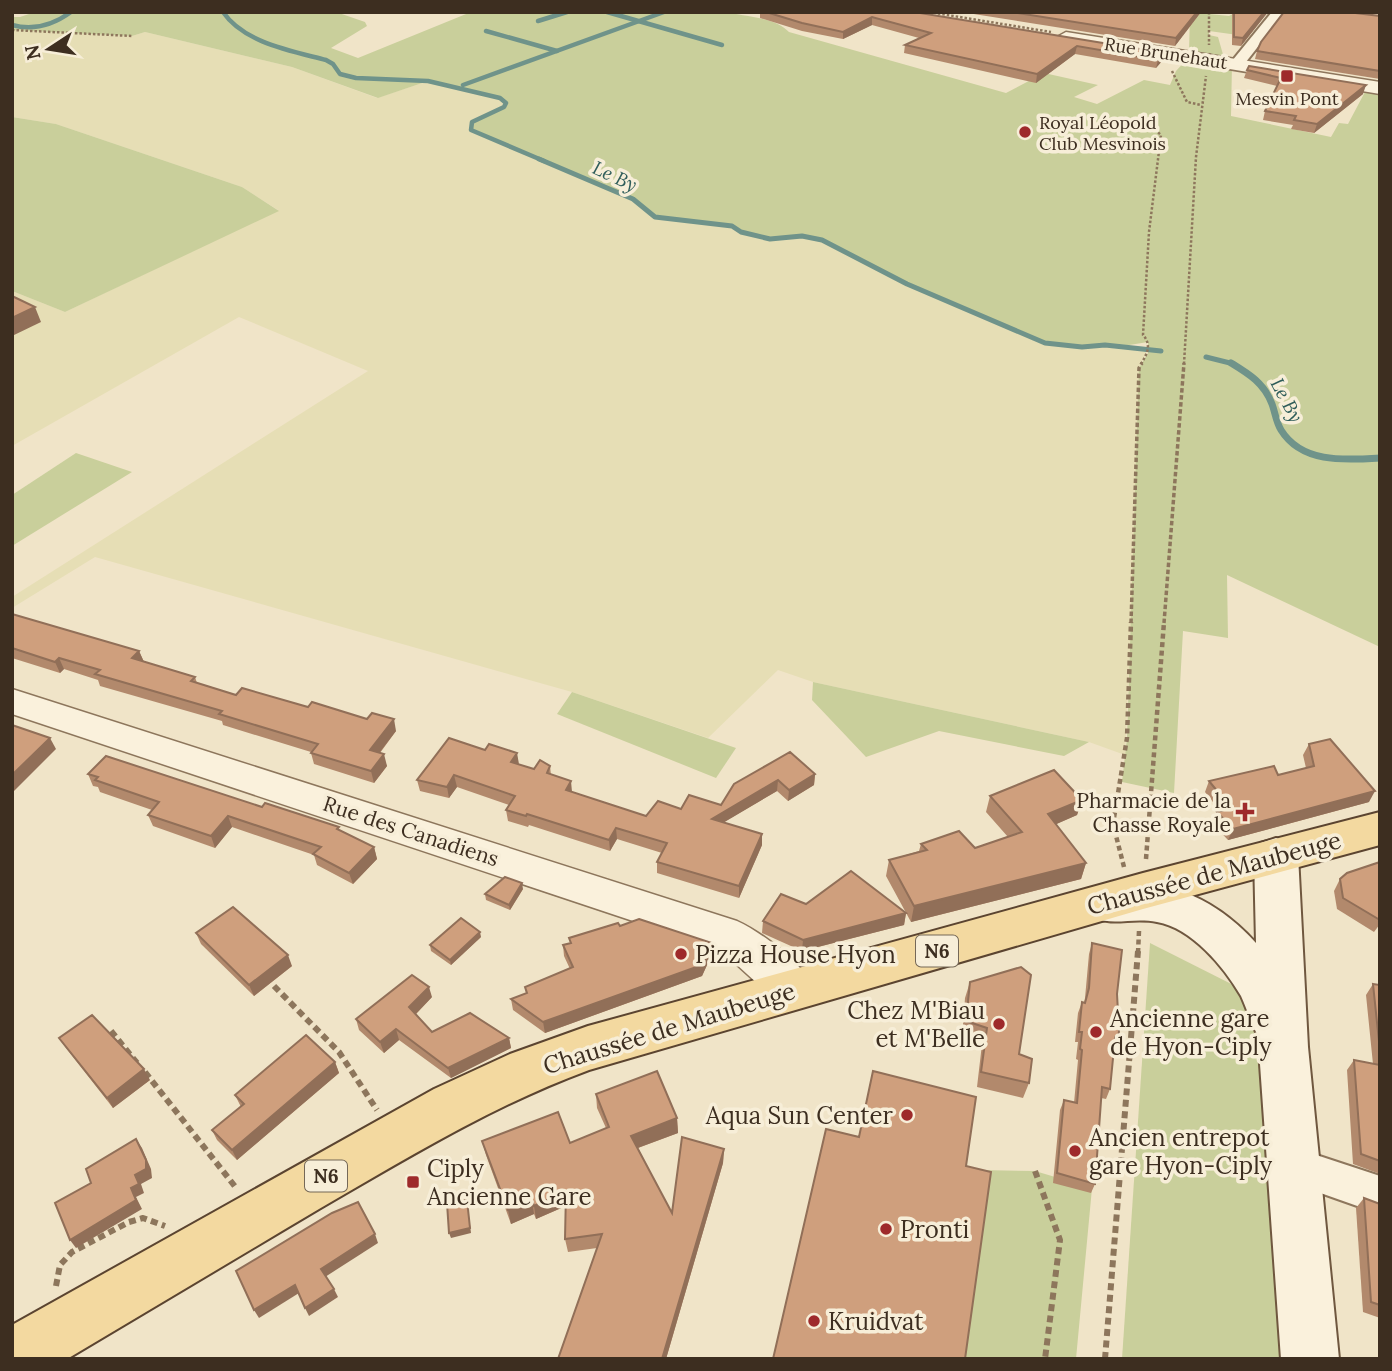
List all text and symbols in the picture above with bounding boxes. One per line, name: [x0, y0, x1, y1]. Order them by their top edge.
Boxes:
north arrow: [14, 14, 84, 84]
street label: Rue Brunehaut: [1103, 32, 1229, 74]
text: N: [19, 43, 46, 62]
marker: Mesvin Pont: [1279, 68, 1295, 84]
place label: Mesvin Pont: [1235, 87, 1339, 110]
place label: Royal Léopold Club Mesvinois: [1039, 111, 1166, 155]
marker: Royal Léopold Club Mesvinois: [1017, 124, 1033, 140]
water label: Le By: [589, 155, 641, 197]
water label: Le By: [1265, 374, 1309, 426]
place label: Pharmacie de la Chasse Royale: [1076, 787, 1231, 838]
street label: Rue des Canadiens: [320, 790, 502, 872]
marker: Pharmacie de la Chasse Royale: [1237, 804, 1253, 820]
street label: Chaussée de Maubeuge: [1084, 824, 1344, 922]
road number: N6: [916, 936, 958, 967]
place label: Pizza House Hyon: [695, 939, 896, 970]
marker: Pizza House Hyon: [673, 946, 689, 962]
street label: Chaussée de Maubeuge: [539, 975, 799, 1081]
place label: Chez M'Biau et M'Belle: [847, 995, 985, 1054]
place label: Ancienne gare de Hyon-Ciply: [1109, 1003, 1272, 1062]
marker: Chez M'Biau et M'Belle: [991, 1016, 1007, 1032]
marker: Ancienne gare de Hyon-Ciply: [1088, 1024, 1104, 1040]
place label: Aqua Sun Center: [705, 1100, 894, 1131]
marker: Aqua Sun Center: [899, 1107, 915, 1123]
place label: Ancien entrepot gare Hyon-Ciply: [1088, 1122, 1273, 1181]
marker: Ancien entrepot gare Hyon-Ciply: [1067, 1143, 1083, 1159]
place label: Ciply Ancienne Gare: [426, 1153, 591, 1212]
road number: N6: [305, 1160, 347, 1192]
marker: Ciply Ancienne Gare: [405, 1174, 421, 1190]
place label: Pronti: [900, 1214, 969, 1245]
marker: Pronti: [878, 1221, 894, 1237]
place label: Kruidvat: [828, 1306, 924, 1337]
marker: Kruidvat: [806, 1313, 822, 1329]

